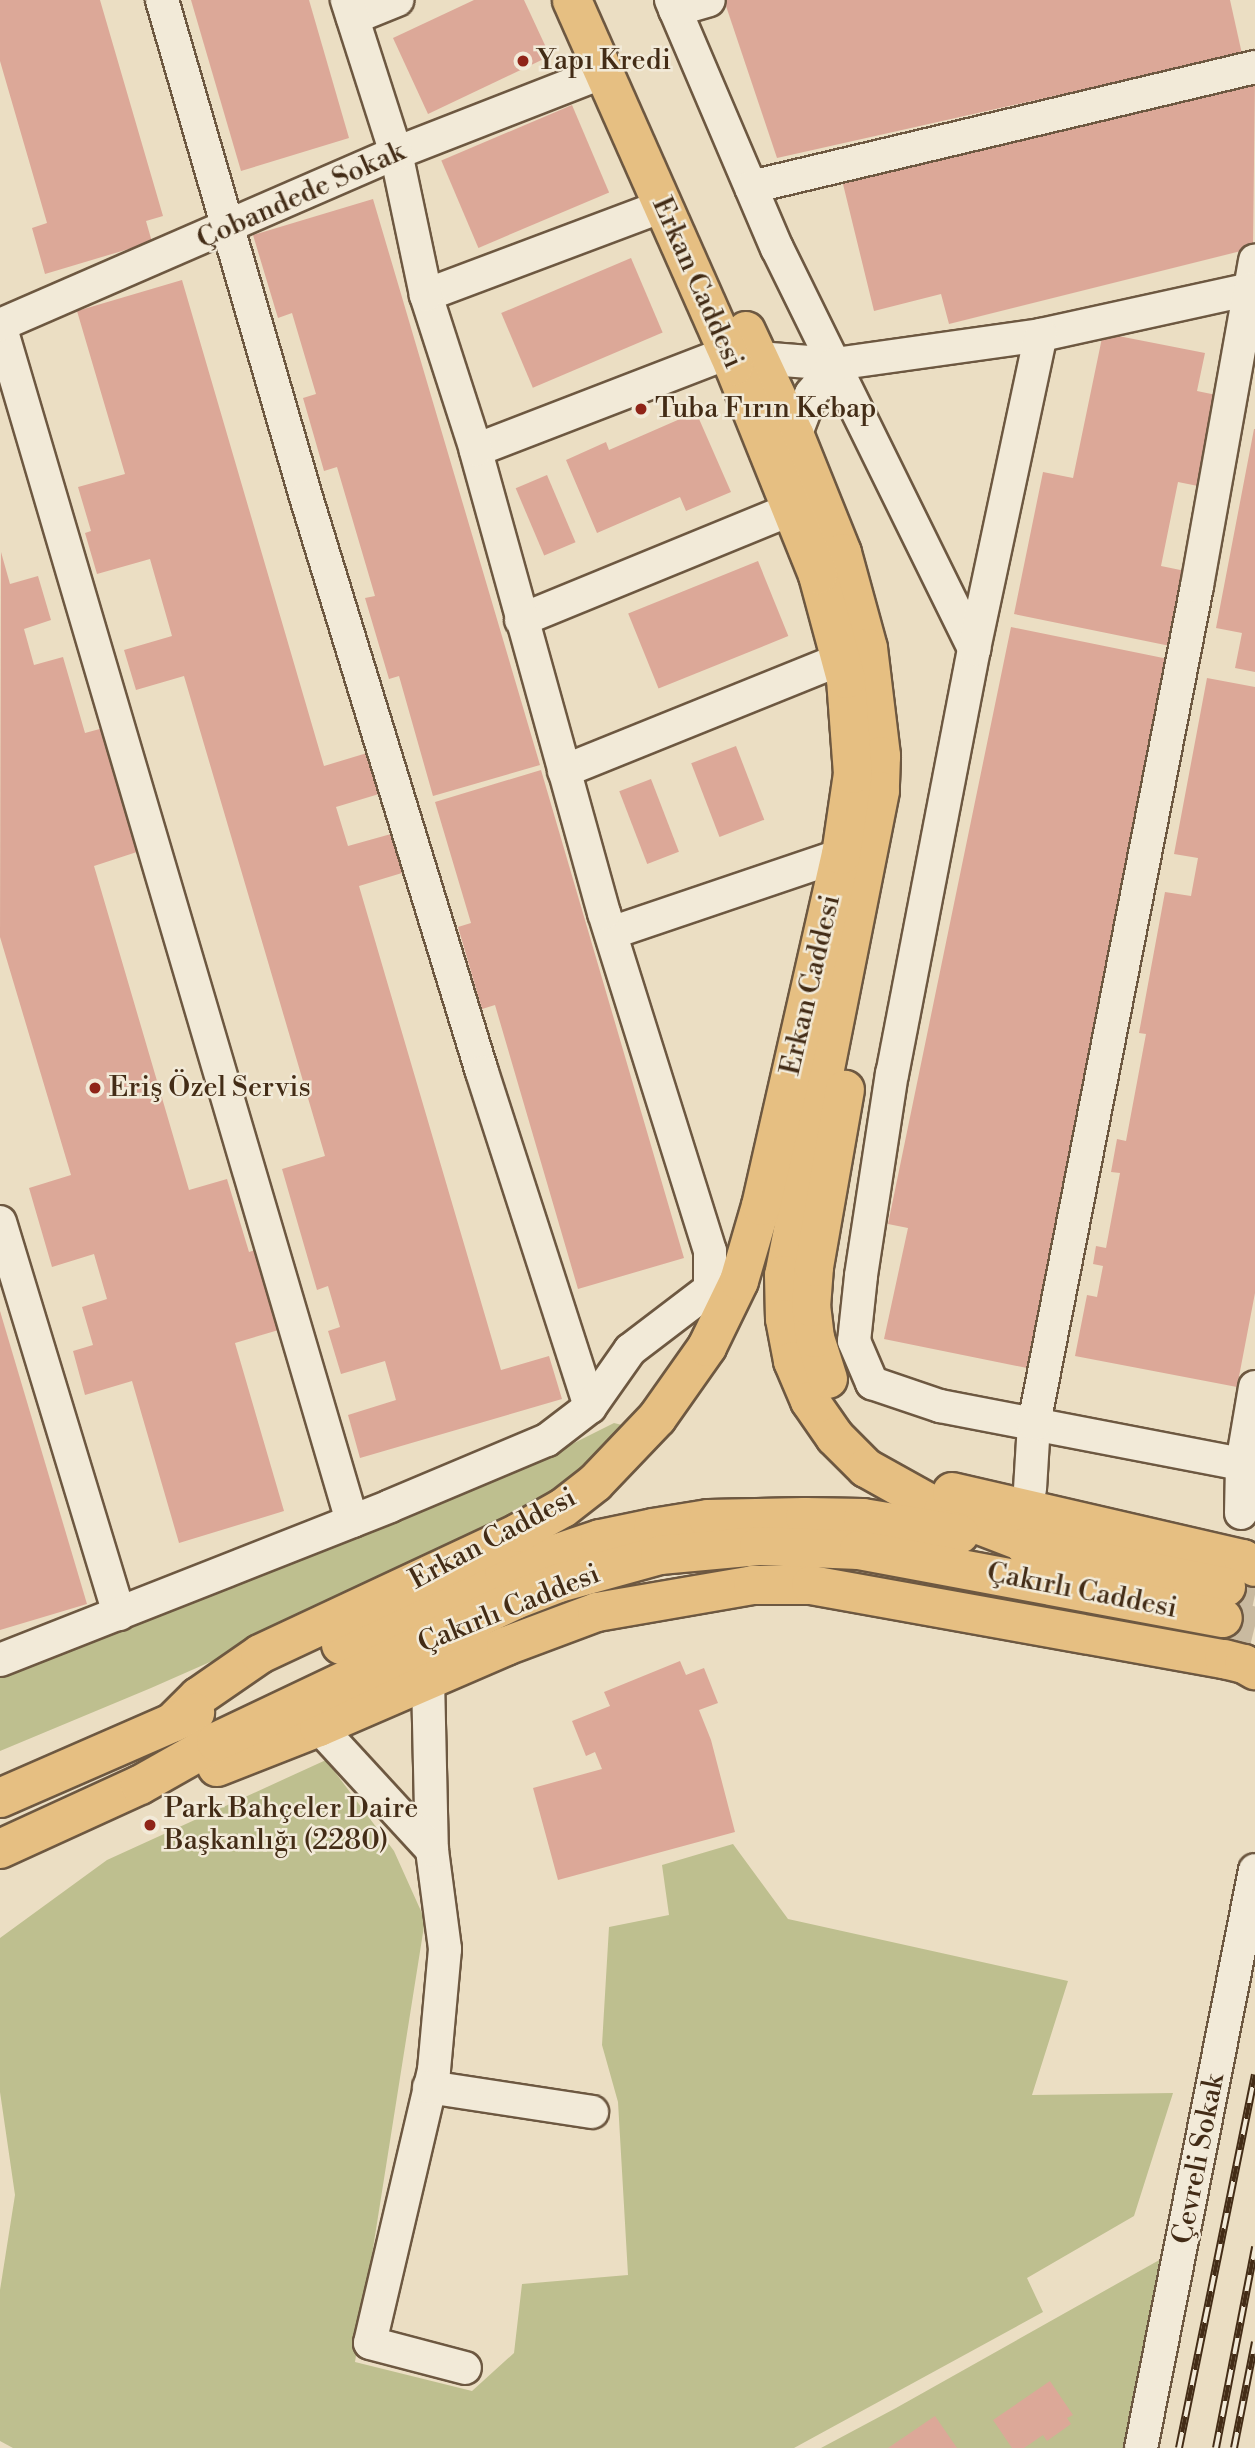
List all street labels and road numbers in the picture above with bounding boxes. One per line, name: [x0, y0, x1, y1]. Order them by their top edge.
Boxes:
street label: Çobandede Sokak: [192, 135, 410, 257]
street label: Erkan Caddesi: [644, 192, 750, 374]
street label: Erkan Caddesi: [774, 892, 848, 1078]
street label: Erkan Caddesi: [404, 1481, 582, 1597]
street label: Çakırlı Caddesi: [984, 1556, 1180, 1626]
street label: Çakırlı Caddesi: [413, 1557, 605, 1661]
street label: Çevreli Sokak: [1166, 2071, 1232, 2247]

